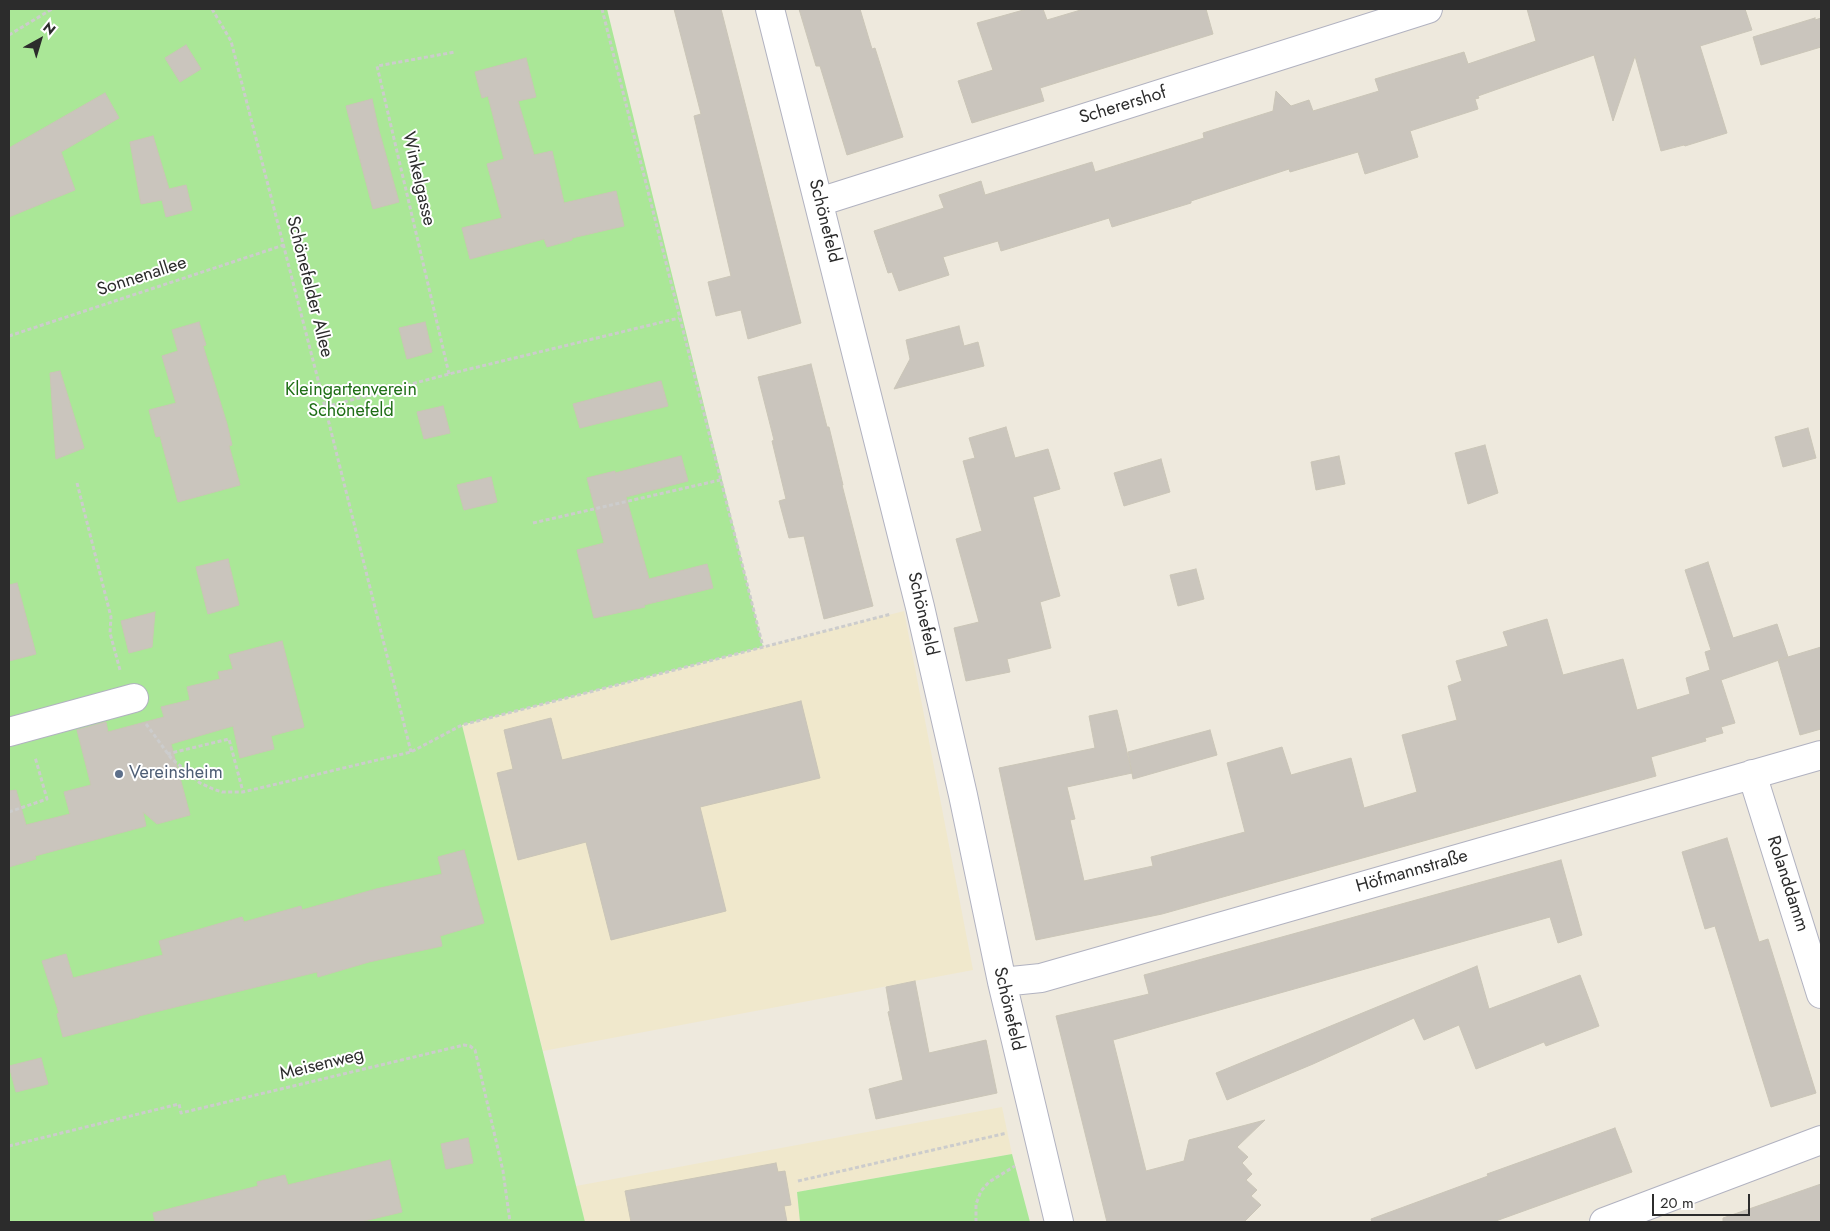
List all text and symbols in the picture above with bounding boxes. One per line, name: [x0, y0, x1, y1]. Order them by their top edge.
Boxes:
north arrow: [15, 15, 65, 65]
text: N: [39, 17, 60, 40]
street label: Scherershof: [1077, 82, 1169, 130]
street label: Winkelgasse: [397, 130, 439, 228]
street label: Schönefeld: [803, 177, 845, 265]
street label: Schönefelder Allee: [281, 214, 337, 360]
street label: Sonnenallee: [95, 252, 189, 302]
park label: Kleingartenverein Schönefeld: [285, 380, 417, 422]
street label: Schönefeld: [902, 570, 942, 658]
place label: Vereinsheim: [129, 763, 223, 785]
marker: Vereinsheim: [113, 768, 125, 780]
street label: Rolanddamm: [1761, 833, 1813, 935]
street label: Höfmannstraße: [1354, 846, 1470, 898]
street label: Schönefeld: [988, 965, 1028, 1053]
street label: Meisenweg: [278, 1044, 366, 1086]
scale bar: [1655, 1184, 1752, 1216]
text: 20 m: [1660, 1192, 1694, 1214]

